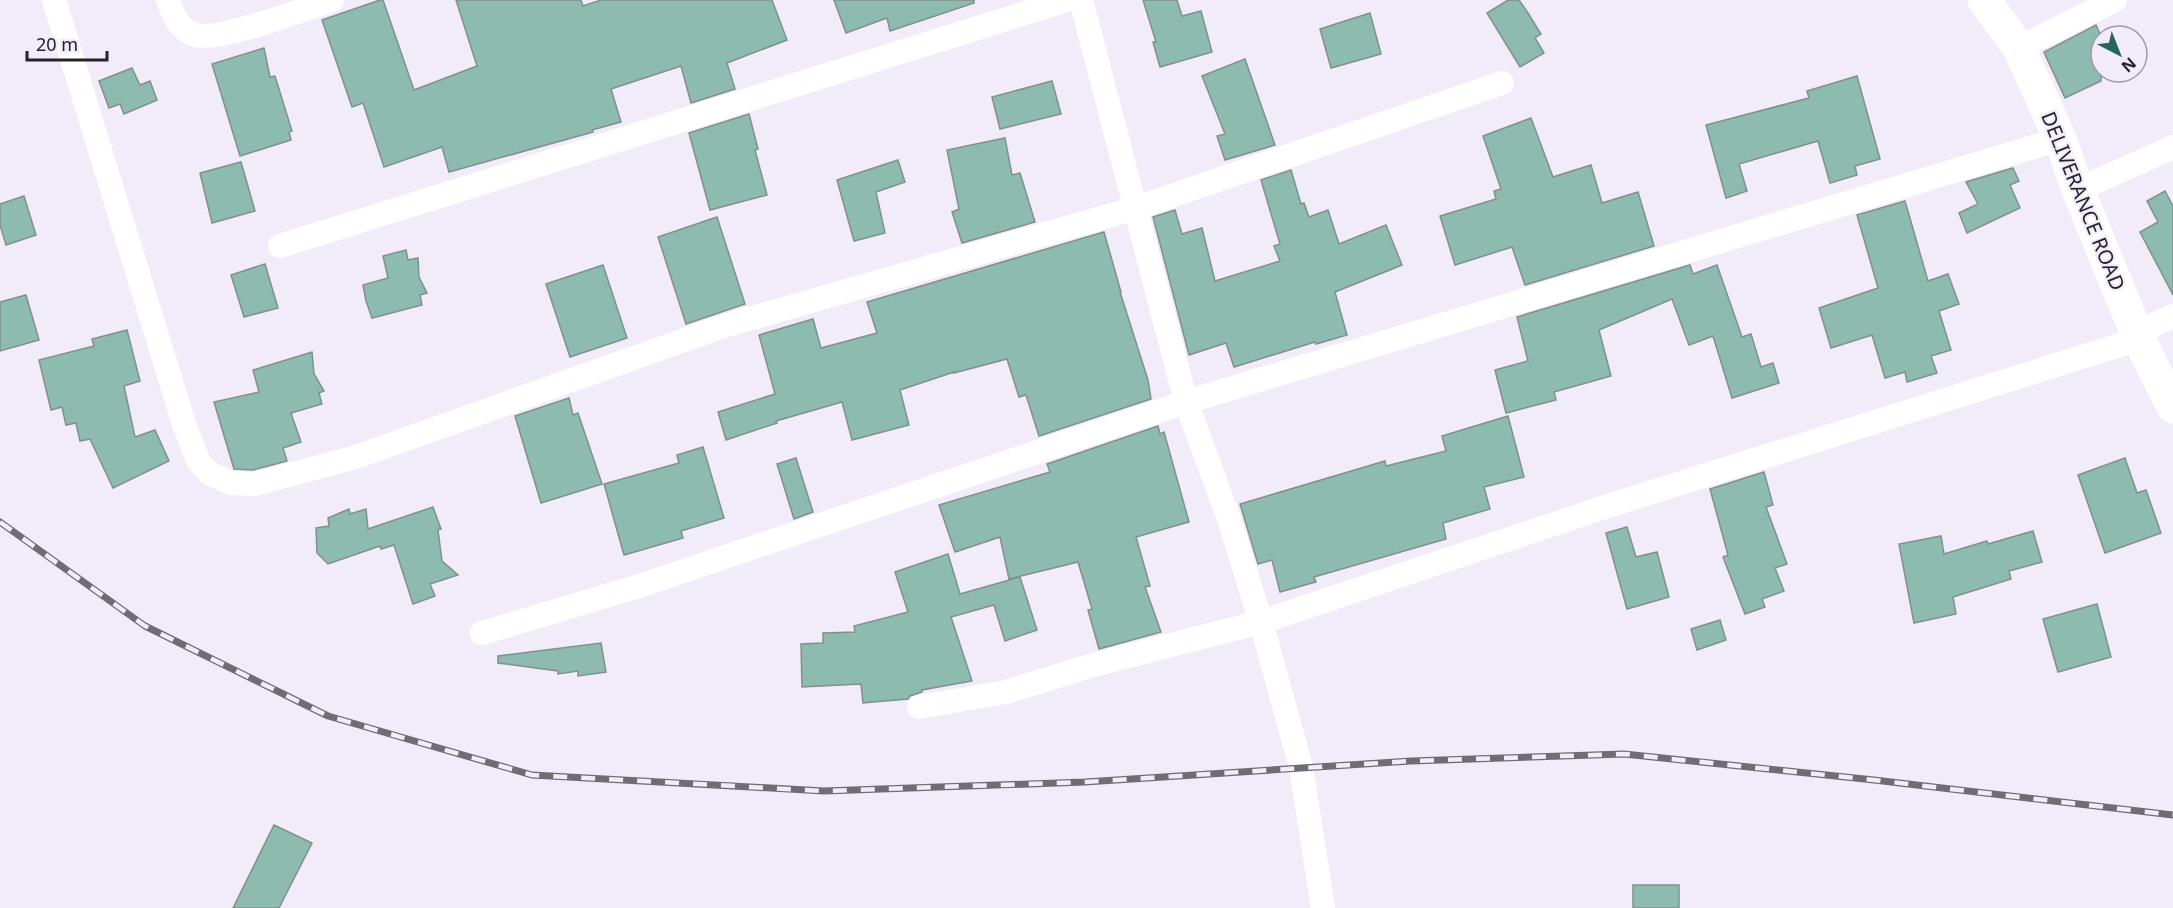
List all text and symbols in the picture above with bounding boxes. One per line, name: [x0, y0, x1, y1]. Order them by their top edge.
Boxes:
scale bar: [27, 24, 106, 62]
north arrow: [2089, 24, 2149, 84]
text: 20 m: [36, 32, 78, 56]
text: N: [2117, 53, 2141, 78]
street label: DELIVERANCE ROAD: [2035, 107, 2132, 294]

